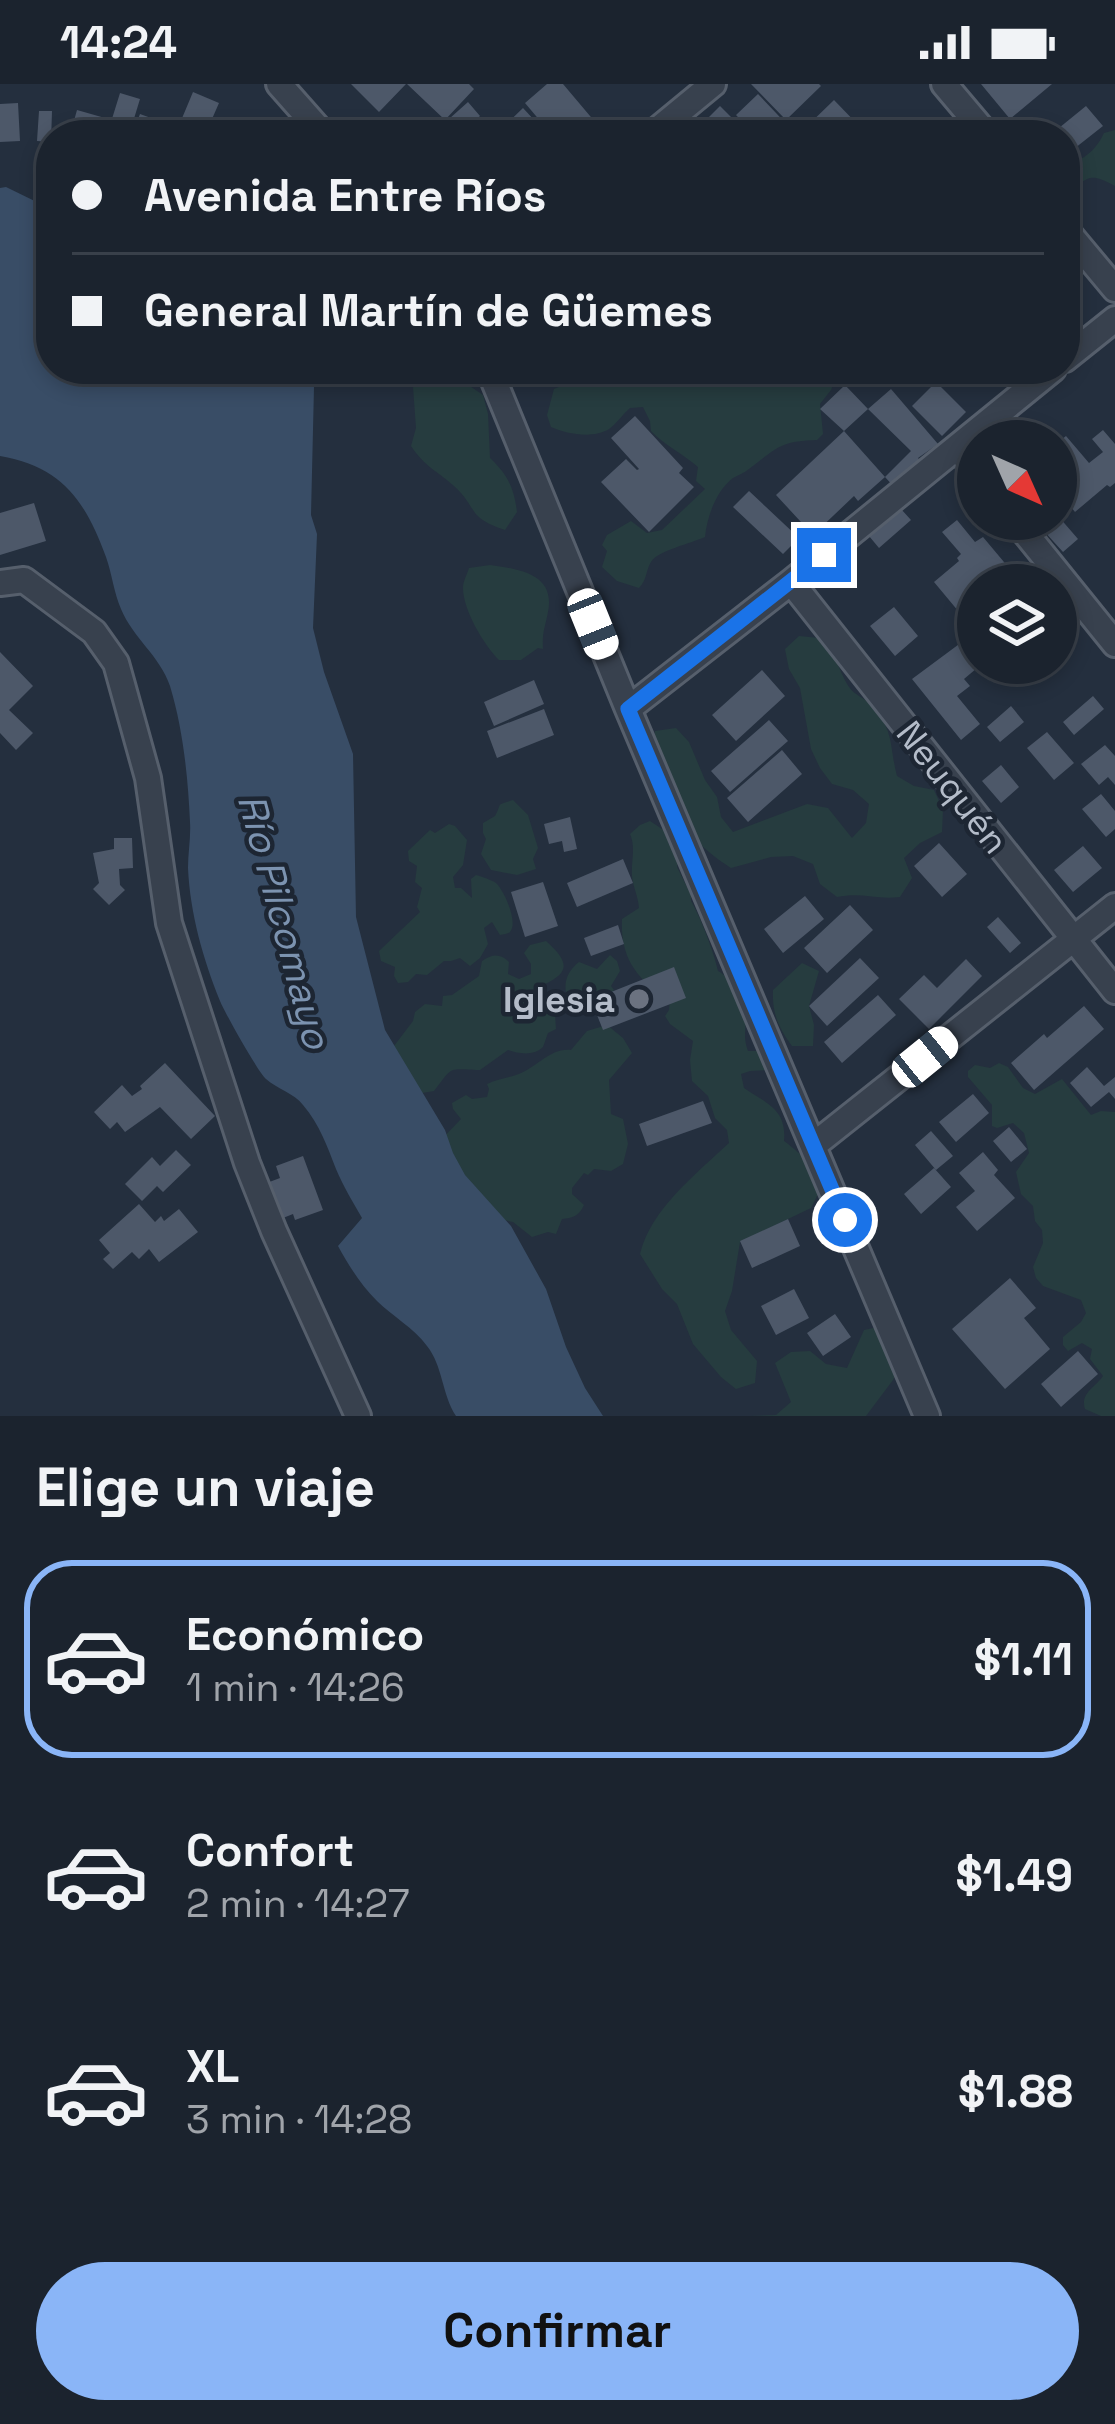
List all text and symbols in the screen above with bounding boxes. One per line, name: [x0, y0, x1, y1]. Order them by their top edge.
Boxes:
text: 14:24: [60, 14, 177, 71]
text: Avenida Entre Ríos: [144, 167, 546, 224]
text: General Martín de Güemes: [144, 282, 713, 339]
north arrow: [957, 420, 1077, 540]
map controls: [957, 420, 1077, 684]
route end: [797, 528, 851, 582]
button: layers: [957, 564, 1077, 684]
car: [563, 584, 623, 664]
street label: Neuquén: [886, 712, 1018, 863]
water label: Río Pilcomayo: [227, 788, 342, 1055]
place label: Iglesia: [503, 977, 615, 1023]
marker: Iglesia: [626, 986, 652, 1012]
car: [886, 1020, 964, 1094]
route start: [818, 1193, 872, 1247]
text: Elige un viaje: [36, 1453, 375, 1522]
icon: car: [42, 1605, 150, 1713]
text: Económico: [186, 1606, 424, 1663]
text: $1.11: [974, 1631, 1073, 1688]
text: 1 min · 14:26: [186, 1663, 405, 1712]
icon: car: [42, 1821, 150, 1929]
text: Confort: [186, 1822, 354, 1879]
text: $1.49: [956, 1847, 1073, 1904]
text: 2 min · 14:27: [186, 1879, 410, 1928]
icon: car: [42, 2037, 150, 2145]
text: XL: [186, 2038, 239, 2095]
text: $1.88: [958, 2063, 1073, 2120]
text: 3 min · 14:28: [186, 2095, 412, 2144]
button: Confirmar: [36, 2262, 1079, 2400]

